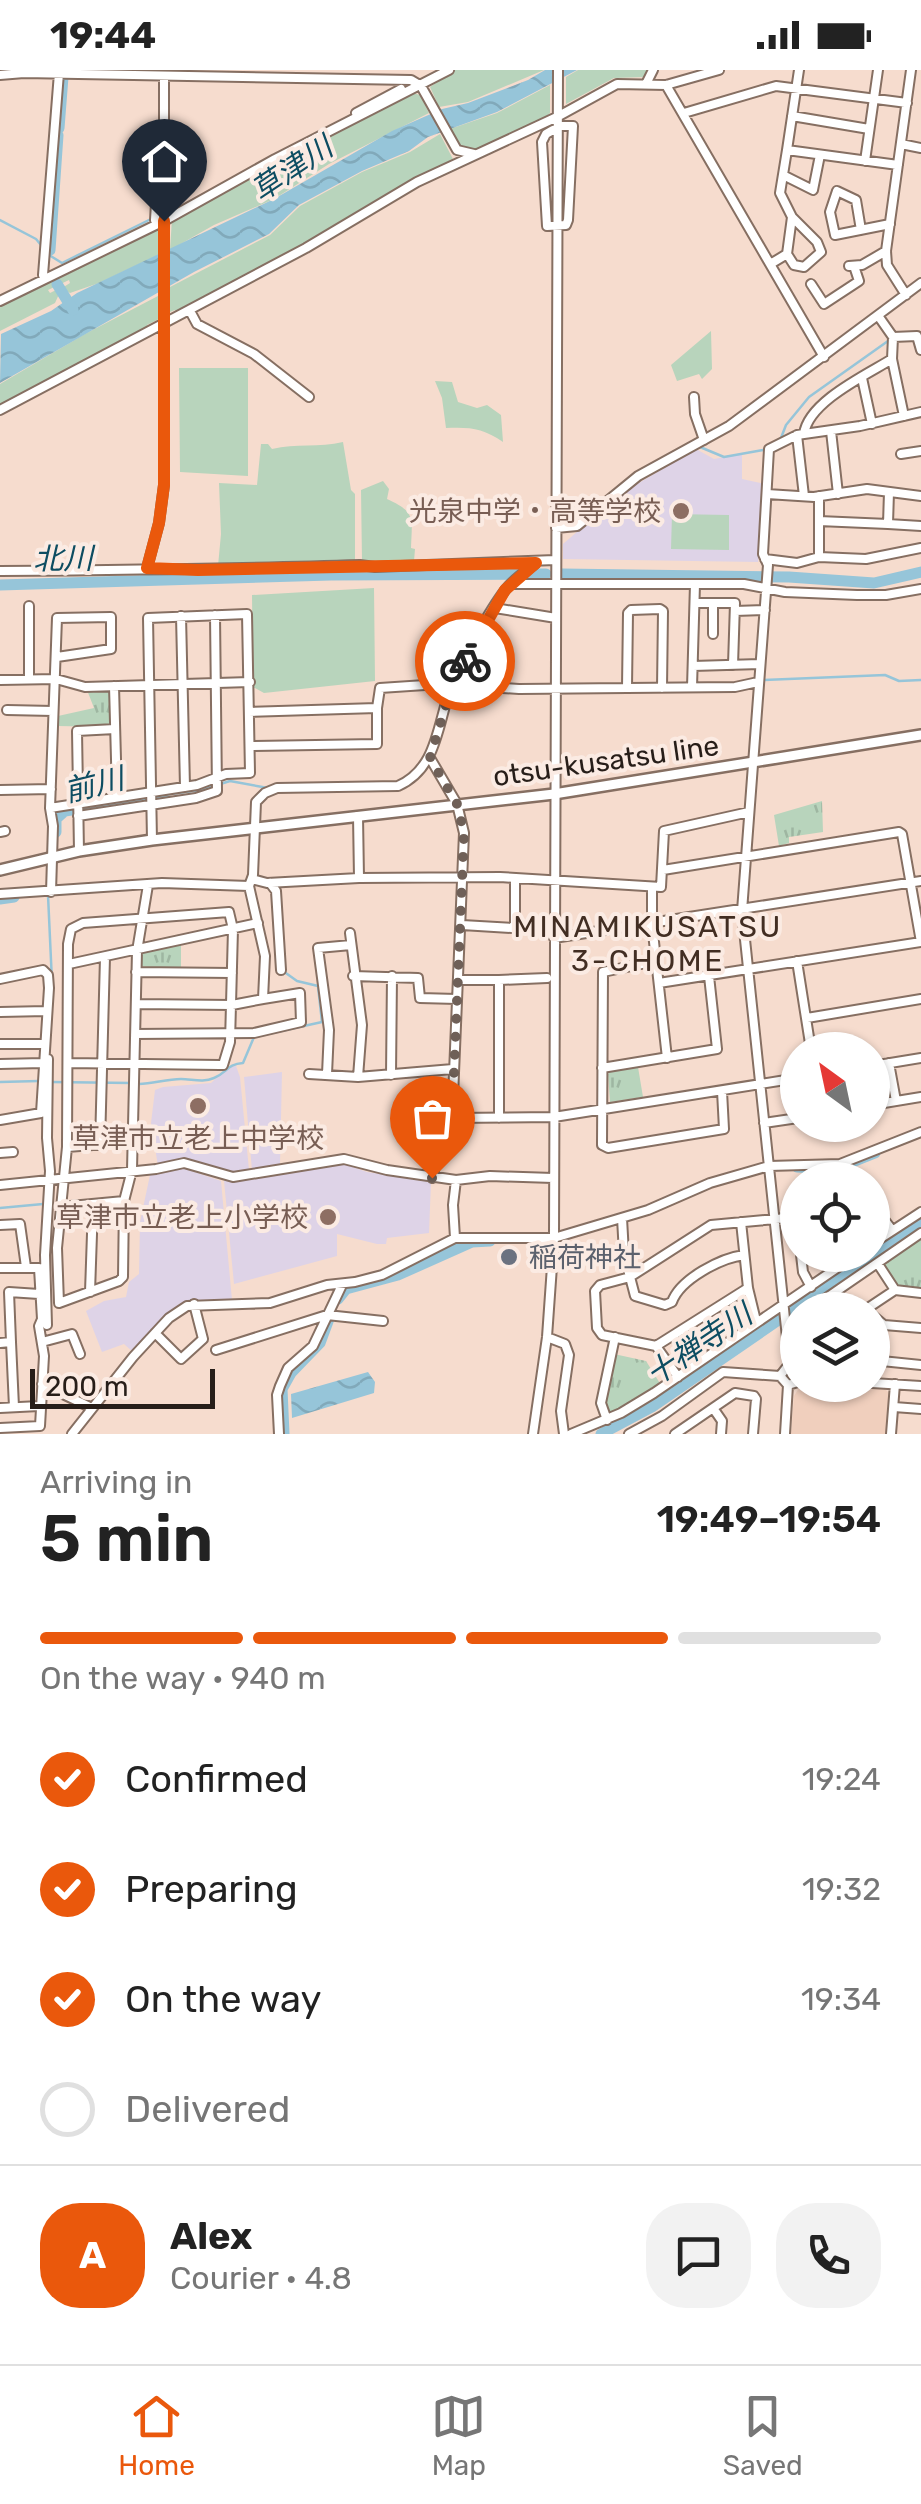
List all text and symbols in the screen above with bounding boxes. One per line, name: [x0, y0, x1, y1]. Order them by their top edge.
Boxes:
text: 19:44: [50, 12, 156, 58]
pin: [122, 119, 207, 222]
water label: 草津川: [245, 127, 342, 209]
icon: home: [137, 134, 192, 189]
place label: 光泉中学・高等学校: [409, 495, 661, 528]
marker: 光泉中学・高等学校: [670, 500, 692, 522]
water label: 北川: [33, 540, 96, 578]
courier: [415, 611, 515, 711]
icon: bike: [438, 634, 493, 689]
street label: otsu-kusatsu line: [491, 729, 721, 793]
water label: 前川: [61, 760, 130, 810]
district label: MINAMIKUSATSU 3-CHOME: [513, 909, 783, 979]
north arrow: [780, 1032, 890, 1142]
map controls: [780, 1032, 890, 1402]
pin: [390, 1076, 475, 1179]
icon: bag: [405, 1091, 460, 1146]
marker: 草津市立老上中学校: [187, 1095, 209, 1117]
place label: 草津市立老上中学校: [72, 1122, 324, 1155]
button: locate: [780, 1162, 890, 1272]
place label: 草津市立老上小学校: [56, 1201, 308, 1234]
marker: 草津市立老上小学校: [317, 1206, 339, 1228]
place label: 稲荷神社: [529, 1241, 641, 1274]
marker: 稲荷神社: [498, 1246, 520, 1268]
button: layers: [780, 1292, 890, 1402]
water label: 十禅寺川: [639, 1295, 761, 1393]
scale bar: [30, 1364, 215, 1408]
text: 200 m: [45, 1370, 129, 1403]
text: Arriving in: [40, 1463, 192, 1501]
text: 19:49–19:54: [657, 1496, 881, 1542]
text: 5 min: [40, 1500, 214, 1577]
text: On the way · 940 m: [40, 1659, 326, 1697]
icon: check: [40, 1752, 95, 1807]
text: Confirmed: [125, 1756, 308, 1802]
text: 19:24: [802, 1760, 881, 1798]
icon: check: [40, 1862, 95, 1917]
text: Preparing: [125, 1866, 298, 1912]
text: 19:32: [802, 1870, 881, 1908]
icon: check: [40, 1972, 95, 2027]
text: On the way: [125, 1976, 321, 2022]
text: 19:34: [801, 1980, 881, 2018]
text: Delivered: [125, 2086, 290, 2132]
button: chat: [646, 2203, 751, 2308]
button: phone: [776, 2203, 881, 2308]
text: Alex: [170, 2213, 252, 2259]
text: A: [79, 2232, 106, 2278]
text: Courier · 4.8: [170, 2259, 352, 2297]
tab: Home: [118, 2389, 195, 2482]
tab: Map: [431, 2389, 486, 2482]
tab: Saved: [723, 2389, 803, 2482]

